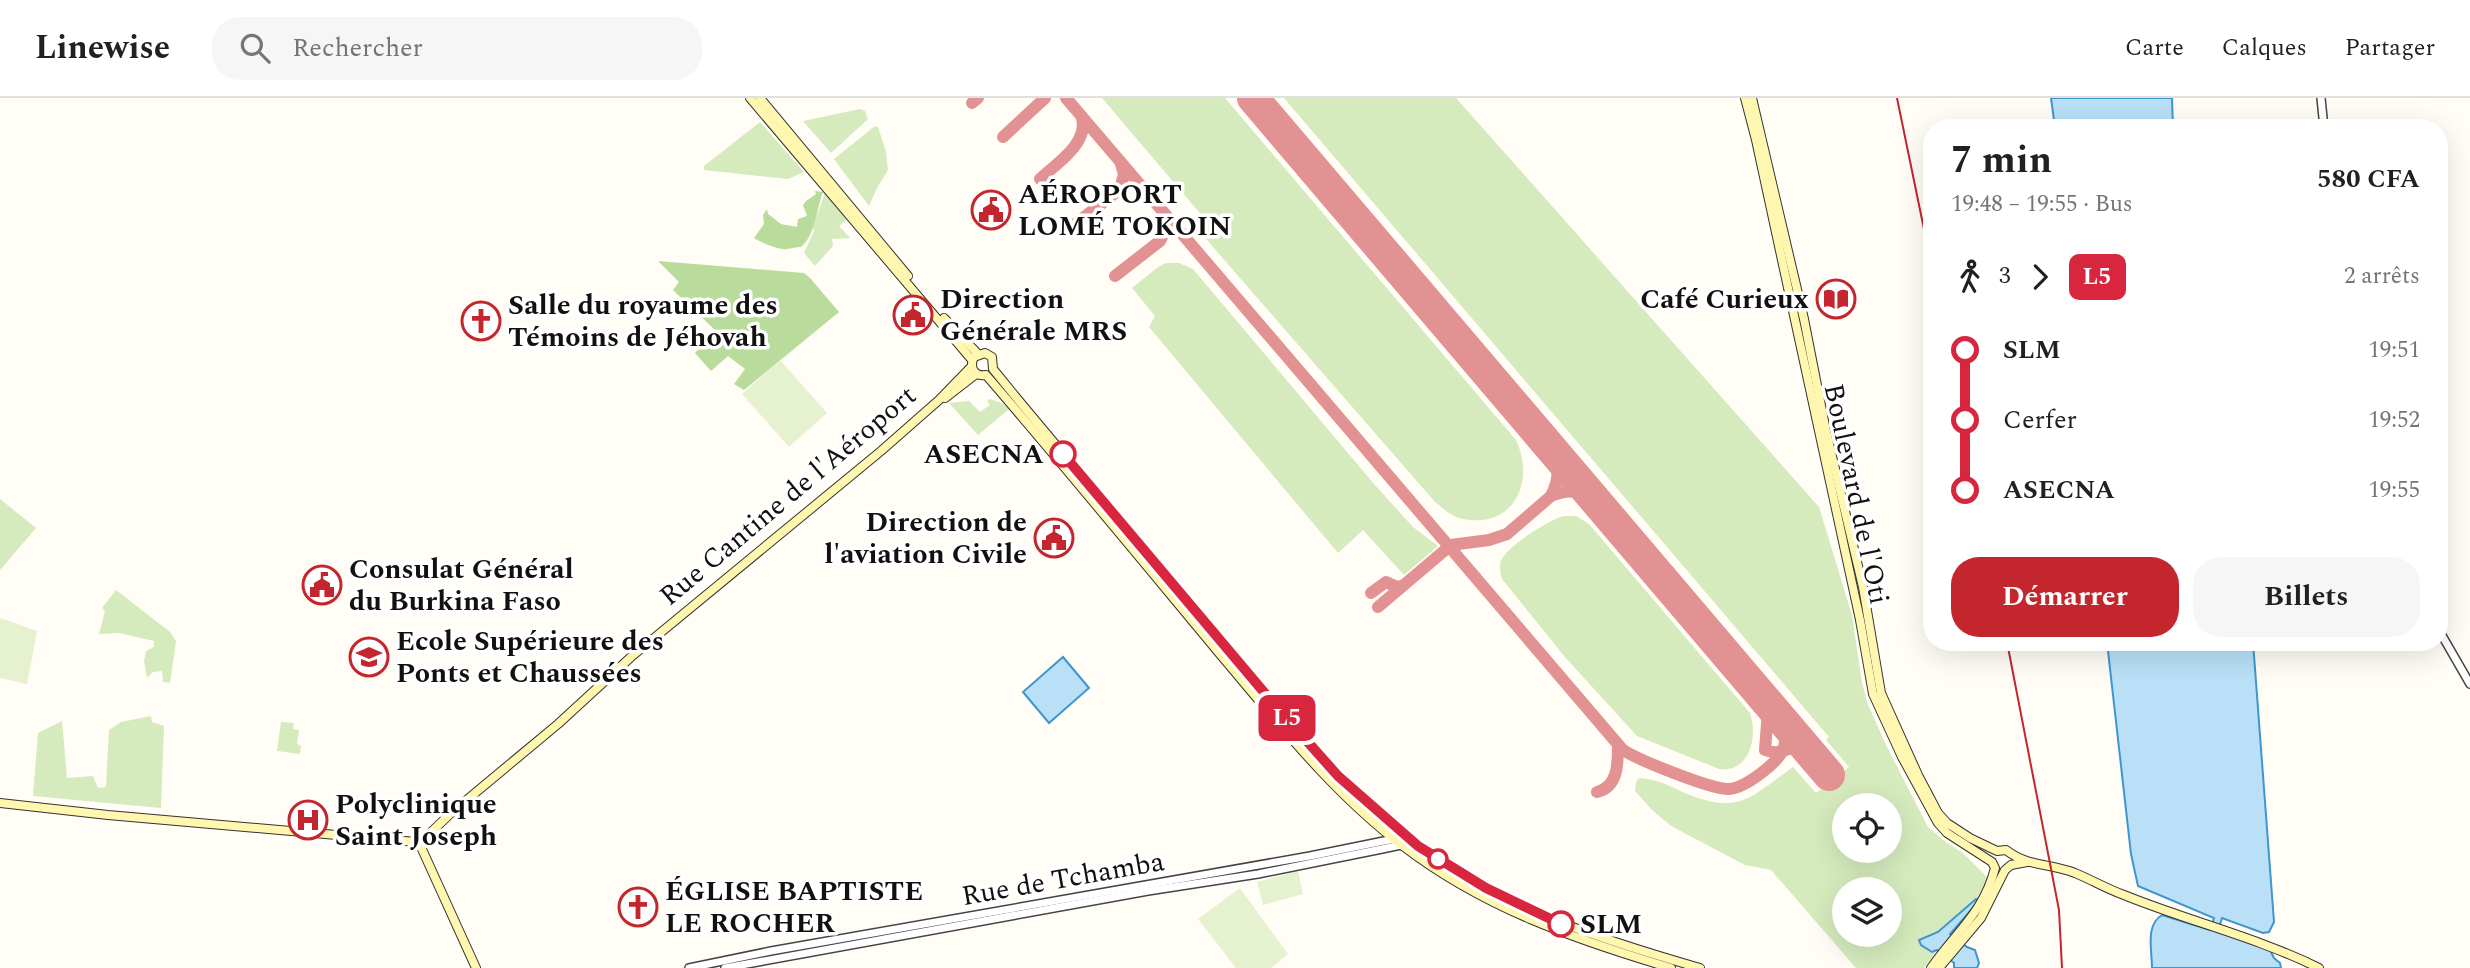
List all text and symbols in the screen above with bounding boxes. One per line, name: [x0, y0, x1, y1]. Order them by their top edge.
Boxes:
search box: [212, 17, 702, 80]
text: Linewise: [35, 23, 170, 73]
text: Rechercher: [292, 28, 423, 68]
icon: search: [236, 29, 274, 67]
text: Carte: [2125, 30, 2184, 66]
text: Calques: [2222, 30, 2307, 66]
text: Partager: [2345, 30, 2435, 66]
text: 7 min: [1951, 132, 2052, 190]
text: 580 CFA: [2317, 159, 2420, 199]
place label: AÉROPORT LOMÉ TOKOIN: [1018, 173, 1231, 248]
text: 19:48 – 19:55 · Bus: [1951, 187, 2133, 222]
public building icon: AÉROPORT LOMÉ TOKOIN: [970, 189, 1012, 231]
icon: walk: [1951, 258, 1989, 296]
icon: forward: [2021, 258, 2059, 296]
text: 3: [1999, 259, 2011, 294]
text: L5: [2083, 259, 2112, 295]
text: 2 arrêts: [2344, 259, 2420, 294]
place label: Direction Générale MRS: [940, 278, 1127, 353]
place label: Café Curieux: [1640, 278, 1809, 321]
library icon: Café Curieux: [1815, 278, 1857, 320]
place label: Salle du royaume des Témoins de Jéhovah: [508, 284, 778, 359]
public building icon: Direction Générale MRS: [892, 294, 934, 336]
church icon: Salle du royaume des Témoins de Jéhovah: [460, 300, 502, 342]
text: SLM: [2003, 330, 2061, 370]
text: 19:51: [2368, 333, 2420, 368]
street label: Rue Cantine de l'Aéroport: [650, 375, 926, 617]
street label: Boulevard de l'Oti: [1812, 380, 1900, 608]
text: Cerfer: [2003, 400, 2077, 440]
text: 19:52: [2368, 403, 2420, 438]
place label: ASECNA: [923, 433, 1044, 476]
marker: ASECNA: [1050, 441, 1076, 467]
text: ASECNA: [2003, 470, 2115, 510]
text: 19:55: [2368, 473, 2420, 508]
place label: Direction de l'aviation Civile: [824, 501, 1027, 576]
public building icon: Direction de l'aviation Civile: [1033, 517, 1075, 559]
place label: Consulat Général du Burkina Faso: [349, 548, 574, 623]
button: Démarrer: [1951, 557, 2179, 637]
button: Billets: [2193, 557, 2420, 637]
public building icon: Consulat Général du Burkina Faso: [301, 564, 343, 606]
place label: Ecole Supérieure des Ponts et Chaussées: [396, 620, 664, 695]
school or university icon: Ecole Supérieure des Ponts et Chaussées: [348, 636, 390, 678]
line badge: L5: [1256, 695, 1318, 741]
text: L5: [1272, 700, 1302, 736]
place label: Polyclinique Saint Joseph: [335, 783, 497, 858]
map controls: [1832, 793, 1902, 947]
button: locate: [1832, 793, 1902, 863]
hospital icon: Polyclinique Saint Joseph: [287, 799, 329, 841]
street label: Rue de Tchamba: [958, 840, 1168, 918]
unlabelled marker: [1428, 849, 1448, 869]
place label: ÉGLISE BAPTISTE LE ROCHER: [665, 870, 923, 945]
button: layers: [1832, 877, 1902, 947]
church icon: ÉGLISE BAPTISTE LE ROCHER: [617, 886, 659, 928]
place label: SLM: [1580, 903, 1642, 946]
marker: SLM: [1548, 911, 1574, 937]

